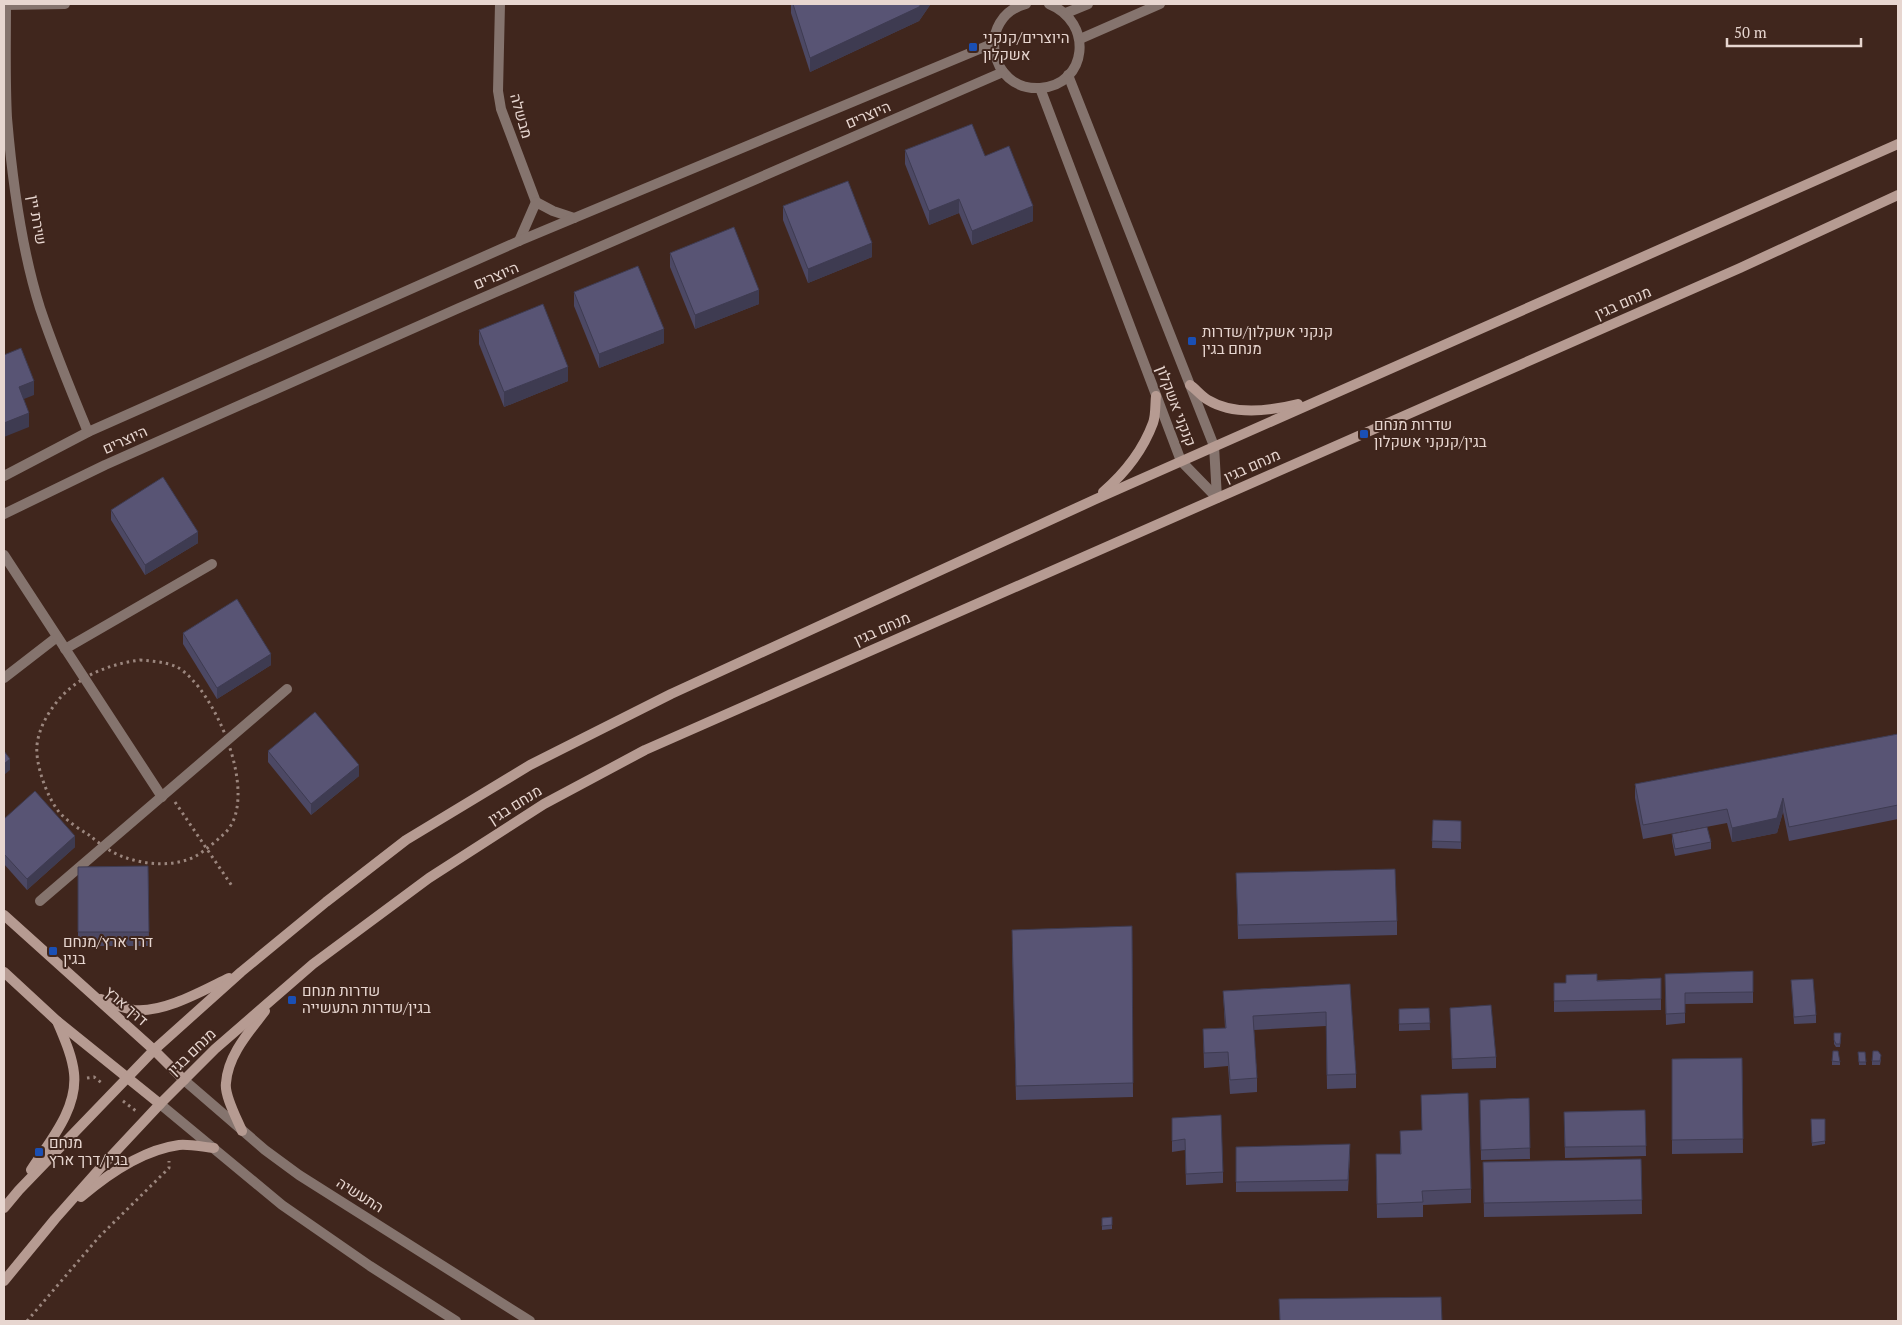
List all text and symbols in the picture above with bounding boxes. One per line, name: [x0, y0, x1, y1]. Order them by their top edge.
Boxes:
scale bar: [1727, 15, 1861, 47]
text: 50 m: [1734, 22, 1767, 42]
place label: היוצרים/קנקני אשקלון: [983, 27, 1070, 64]
marker: היוצרים/קנקני אשקלון: [967, 41, 979, 53]
street label: מבשלה: [506, 91, 538, 141]
street label: היוצרים: [842, 96, 893, 133]
street label: שירת יין: [24, 193, 52, 246]
street label: היוצרים: [470, 257, 521, 294]
street label: מנחם בגין: [1591, 281, 1654, 323]
place label: קנקני אשקלון/שדרות מנחם בגין: [1202, 321, 1333, 358]
marker: קנקני אשקלון/שדרות מנחם בגין: [1186, 335, 1198, 347]
street label: קנקני אשקלון: [1152, 362, 1202, 449]
place label: שדרות מנחם בגין/קנקני אשקלון: [1374, 414, 1487, 451]
street label: היוצרים: [99, 420, 150, 458]
marker: שדרות מנחם בגין/קנקני אשקלון: [1358, 428, 1370, 440]
street label: מנחם בגין: [1220, 444, 1283, 486]
street label: מנחם בגין: [850, 607, 913, 649]
street label: מנחם בגין: [484, 780, 545, 828]
place label: דרך ארץ/מנחם בגין: [63, 931, 153, 968]
marker: דרך ארץ/מנחם בגין: [47, 945, 59, 957]
place label: שדרות מנחם בגין/שדרות התעשייה: [302, 980, 431, 1017]
street label: דרך ארץ: [101, 981, 153, 1030]
marker: שדרות מנחם בגין/שדרות התעשייה: [286, 994, 298, 1006]
street label: מנחם בגין: [163, 1023, 220, 1079]
place label: מנחם בגין/דרך ארץ: [49, 1132, 128, 1169]
marker: מנחם בגין/דרך ארץ: [33, 1146, 45, 1158]
street label: התעשיה: [333, 1172, 388, 1216]

